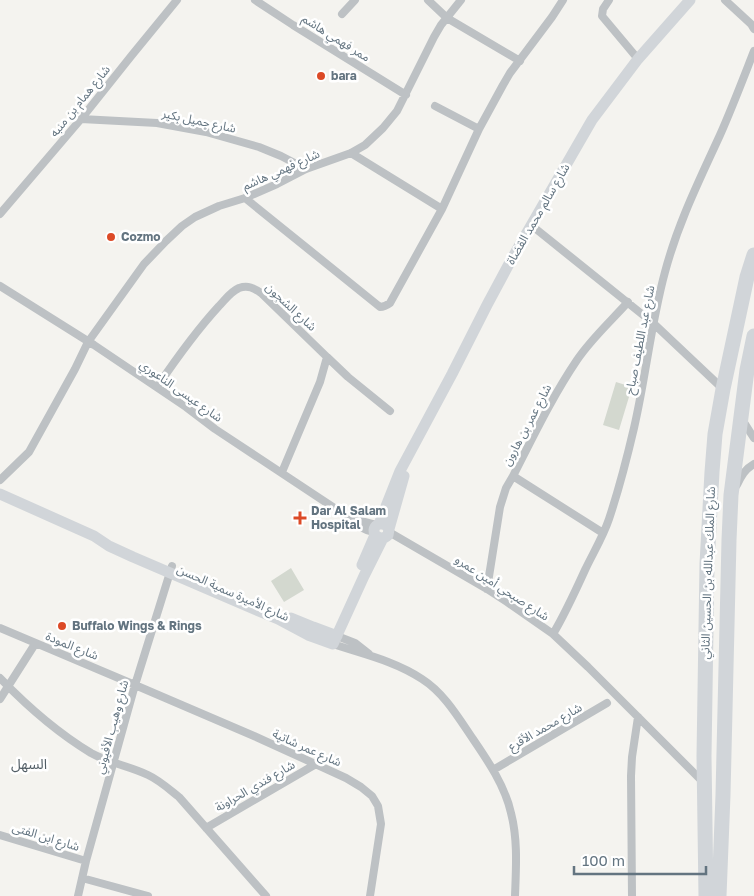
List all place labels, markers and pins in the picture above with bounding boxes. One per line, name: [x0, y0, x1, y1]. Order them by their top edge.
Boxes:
place label: bara: [331, 68, 357, 83]
marker: bara: [315, 70, 327, 82]
place label: Cozmo: [121, 229, 160, 244]
marker: Cozmo: [105, 231, 117, 243]
place label: Dar Al Salam Hospital: [311, 503, 386, 532]
marker: Dar Al Salam Hospital: [293, 511, 307, 525]
place label: Buffalo Wings & Rings: [72, 618, 202, 633]
marker: Buffalo Wings & Rings: [56, 620, 68, 632]

